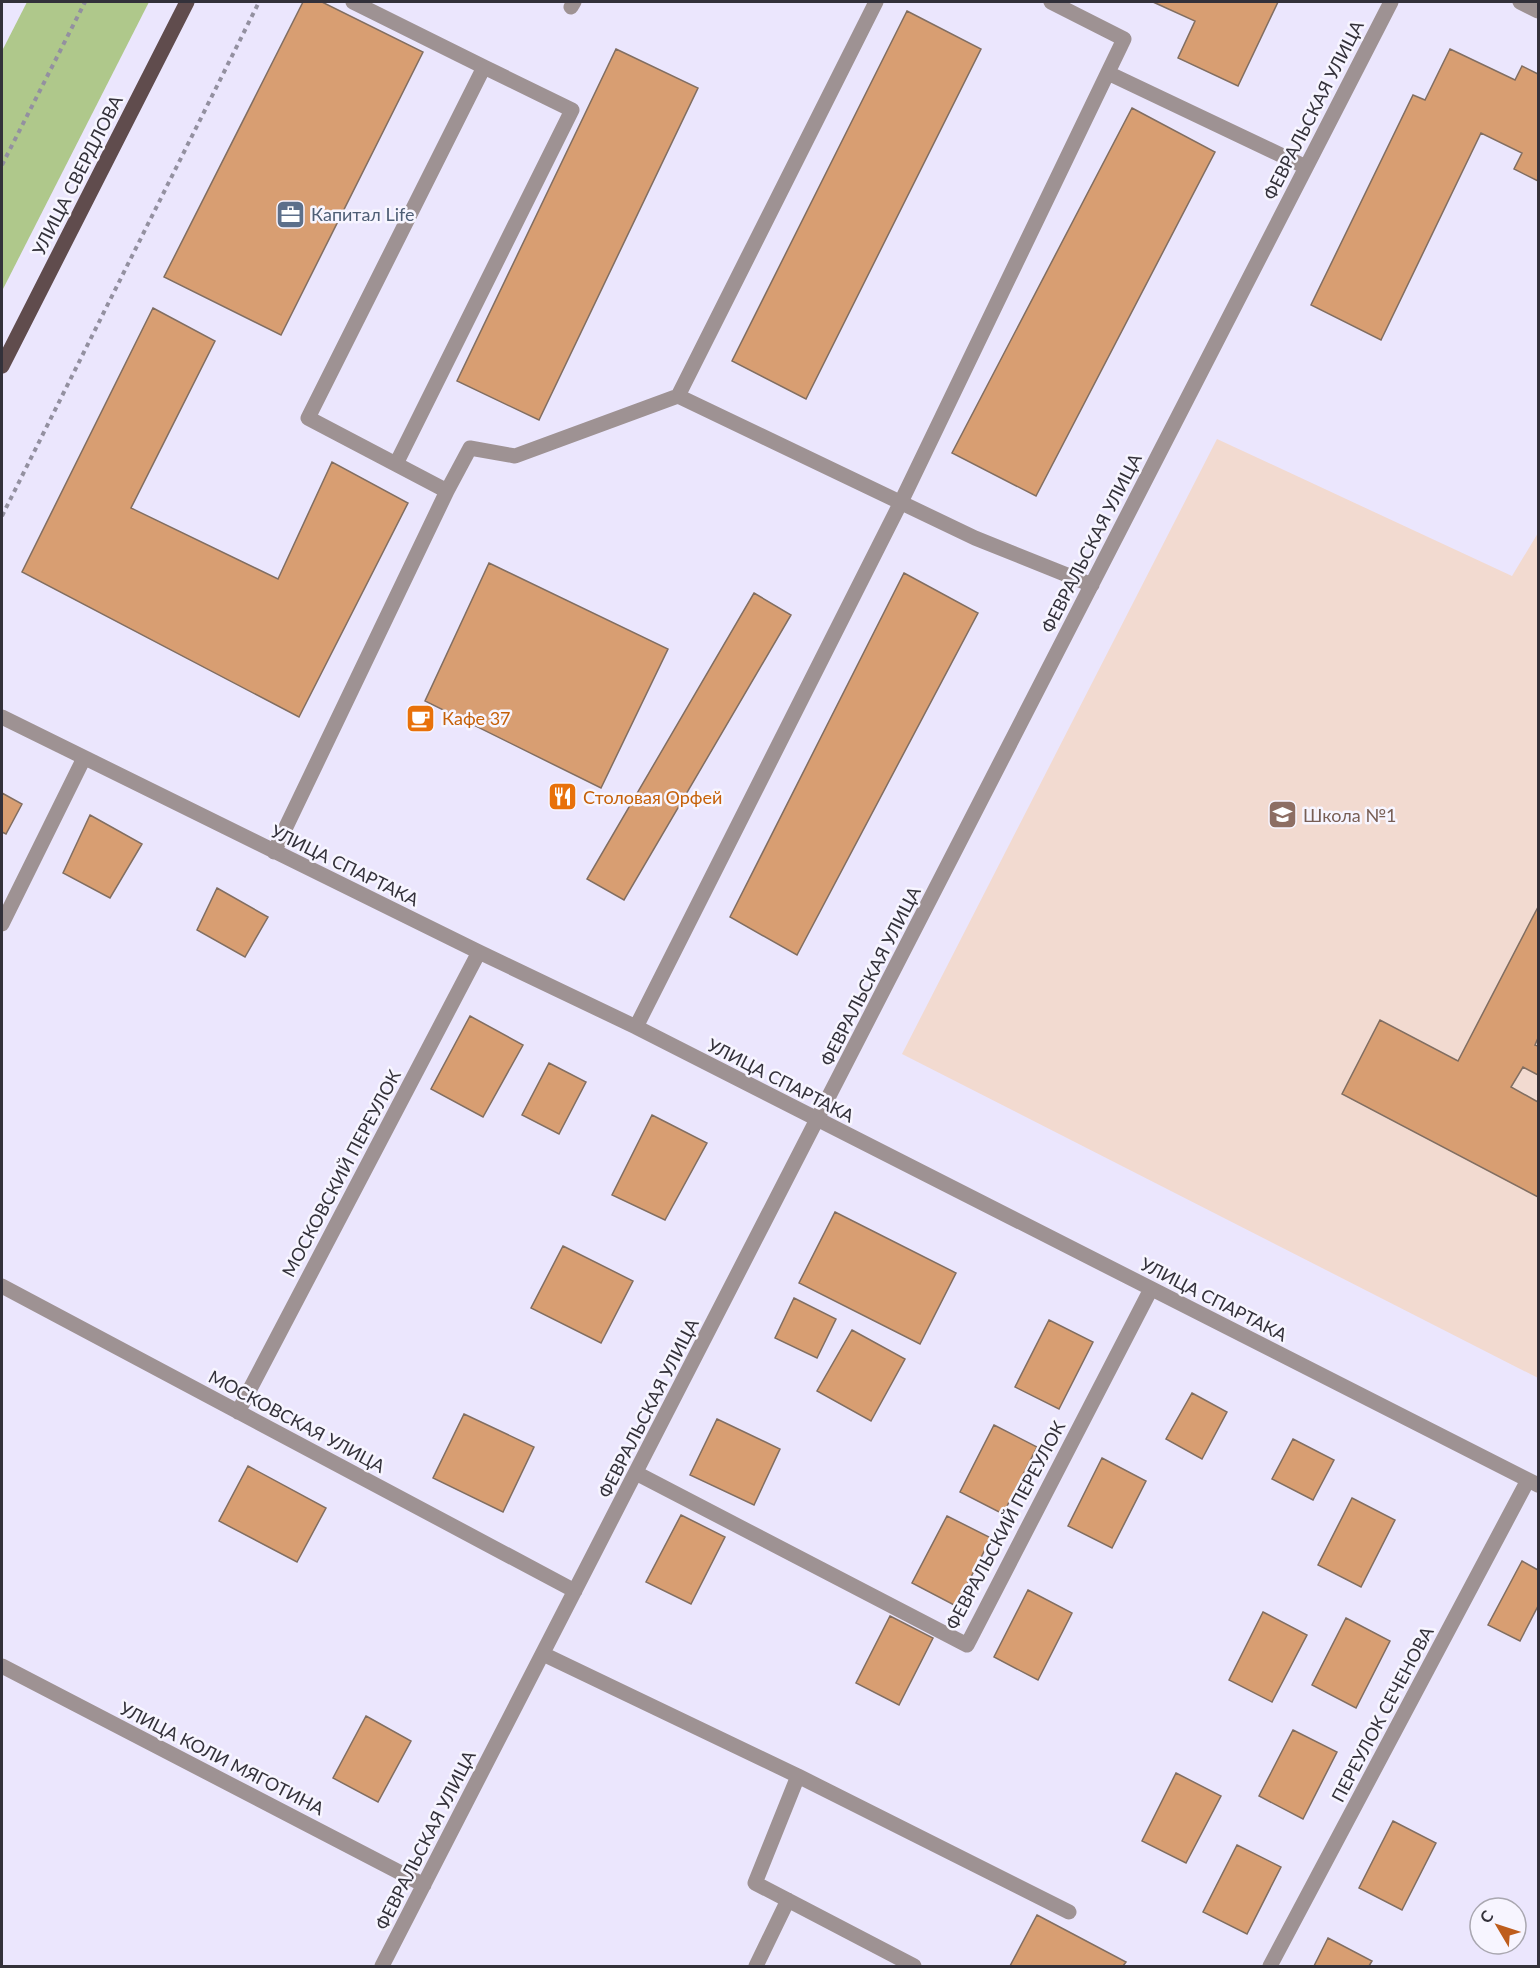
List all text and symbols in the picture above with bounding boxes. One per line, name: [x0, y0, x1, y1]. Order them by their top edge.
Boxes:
street label: ФЕВРАЛЬСКАЯ УЛИЦА: [1258, 16, 1368, 203]
street label: УЛИЦА СВЕРДЛОВА: [27, 91, 127, 259]
office icon: Капитал Life: [274, 198, 306, 230]
place label: Капитал Life: [311, 203, 415, 225]
street label: ФЕВРАЛЬСКАЯ УЛИЦА: [1036, 449, 1146, 636]
cafe icon: Кафе 37: [405, 702, 437, 734]
place label: Кафе 37: [442, 707, 511, 729]
restaurant icon: Столовая Орфей: [546, 781, 578, 813]
place label: Столовая Орфей: [583, 786, 722, 808]
school or university icon: Школа №1: [1266, 799, 1298, 831]
place label: Школа №1: [1303, 804, 1397, 826]
street label: УЛИЦА СПАРТАКА: [267, 820, 423, 911]
street label: ФЕВРАЛЬСКАЯ УЛИЦА: [815, 882, 925, 1069]
street label: УЛИЦА СПАРТАКА: [704, 1033, 859, 1127]
street label: МОСКОВСКИЙ ПЕРЕУЛОК: [277, 1066, 405, 1280]
street label: УЛИЦА СПАРТАКА: [1137, 1252, 1292, 1346]
street label: ФЕВРАЛЬСКАЯ УЛИЦА: [593, 1314, 703, 1501]
street label: МОСКОВСКАЯ УЛИЦА: [205, 1365, 390, 1477]
street label: ФЕВРАЛЬСКИЙ ПЕРЕУЛОК: [941, 1417, 1069, 1633]
street label: ПЕРЕУЛОК СЕЧЕНОВА: [1326, 1622, 1438, 1806]
street label: УЛИЦА КОЛИ МЯГОТИНА: [116, 1697, 329, 1820]
street label: ФЕВРАЛЬСКАЯ УЛИЦА: [370, 1746, 480, 1933]
north arrow: [1468, 1896, 1528, 1956]
text: С: [1475, 1906, 1497, 1926]

